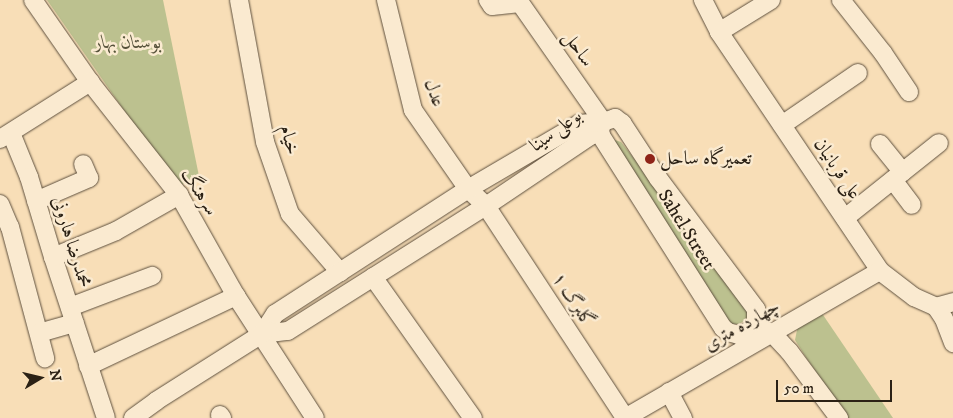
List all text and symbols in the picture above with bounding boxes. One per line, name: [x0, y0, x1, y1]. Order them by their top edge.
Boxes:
street label: ساحل: [558, 27, 598, 71]
park label: بوستان بهار: [94, 32, 162, 54]
street label: عدل: [419, 76, 449, 110]
street label: بوعلی سینا: [526, 105, 586, 157]
street label: خیام: [274, 123, 304, 157]
street label: علی قربانیان: [808, 134, 866, 204]
place label: تعمیرگاه ساحل: [660, 148, 752, 170]
marker: تعمیرگاه ساحل: [644, 153, 656, 165]
street label: سرهنگ: [175, 164, 223, 220]
street label: Sahel Street: [652, 186, 720, 274]
street label: محمدرضا هارونی: [46, 194, 96, 290]
street label: گلبرگ ۱: [547, 268, 599, 332]
street label: چهارده متری: [700, 295, 784, 357]
north arrow: [15, 353, 65, 403]
text: N: [45, 369, 65, 383]
scale bar: [778, 370, 894, 402]
text: 50 m: [784, 379, 814, 398]

